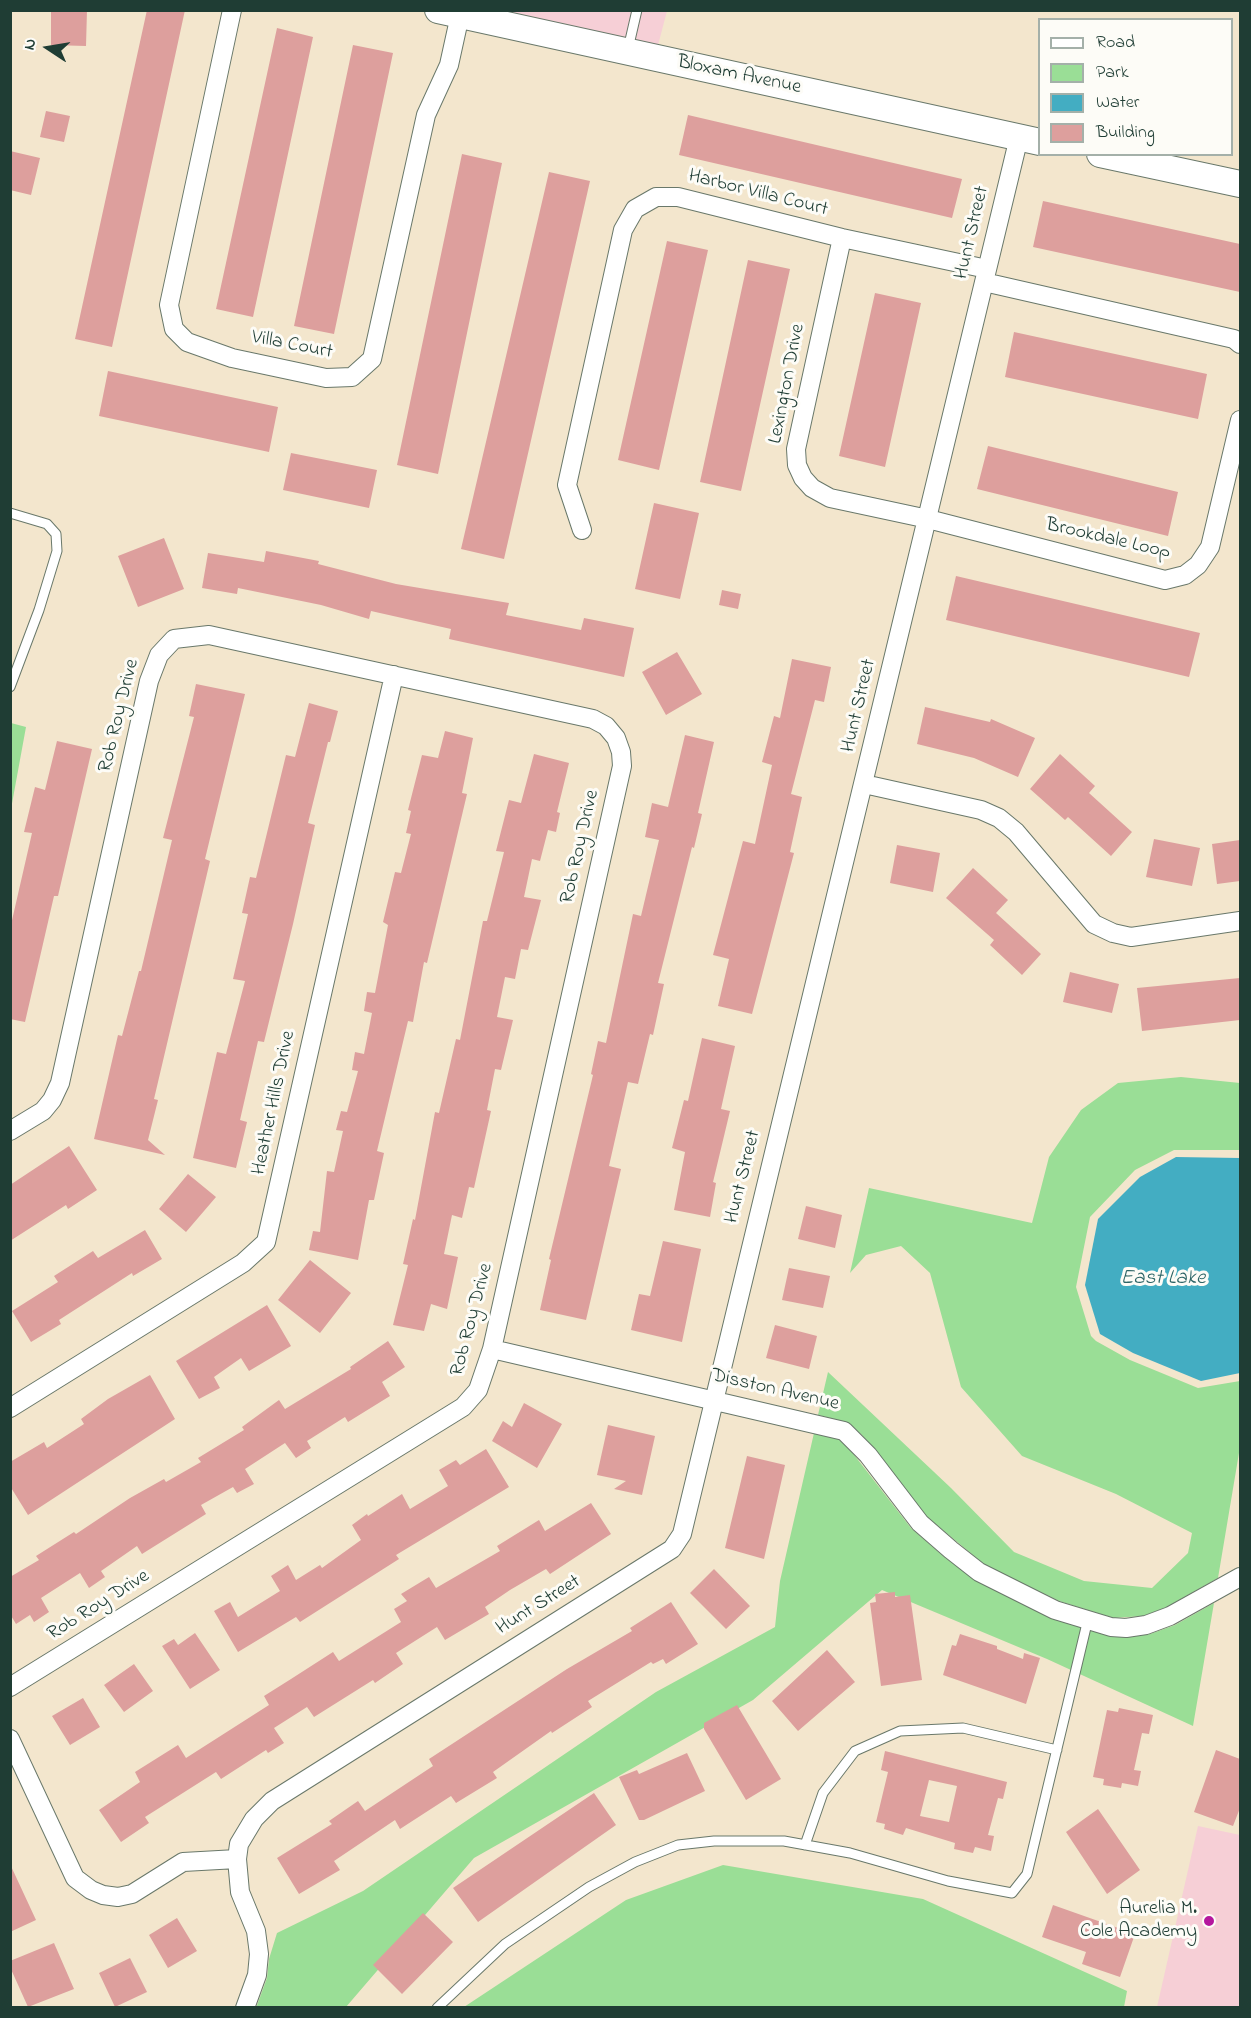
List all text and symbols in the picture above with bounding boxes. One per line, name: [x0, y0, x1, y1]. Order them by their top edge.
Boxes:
north arrow: [18, 18, 78, 78]
legend: [1038, 18, 1233, 156]
text: Road: [1096, 30, 1135, 56]
text: N: [18, 36, 43, 52]
street label: Bloxam Avenue: [675, 51, 803, 101]
text: Park: [1096, 60, 1129, 86]
text: Water: [1096, 90, 1139, 116]
text: Building: [1096, 120, 1155, 146]
street label: Harbor Villa Court: [686, 165, 830, 223]
street label: Hunt Street: [951, 184, 995, 282]
street label: Lexington Drive: [765, 322, 811, 446]
street label: Villa Court: [249, 326, 335, 366]
street label: Brookdale Loop: [1043, 514, 1173, 566]
street label: Rob Roy Drive: [94, 657, 146, 775]
street label: Hunt Street: [838, 657, 882, 755]
street label: Rob Roy Drive: [556, 788, 606, 906]
street label: Heather Hills Drive: [248, 1029, 302, 1177]
street label: Hunt Street: [721, 1128, 767, 1226]
street label: Rob Roy Drive: [446, 1261, 500, 1379]
water label: East Lake: [1121, 1267, 1205, 1293]
street label: Disston Avenue: [709, 1365, 841, 1417]
street label: Rob Roy Drive: [44, 1565, 154, 1647]
street label: Hunt Street: [492, 1571, 586, 1641]
place label: Aurelia M. Cole Academy: [1080, 1898, 1197, 1945]
marker: Aurelia M. Cole Academy: [1202, 1914, 1216, 1928]

